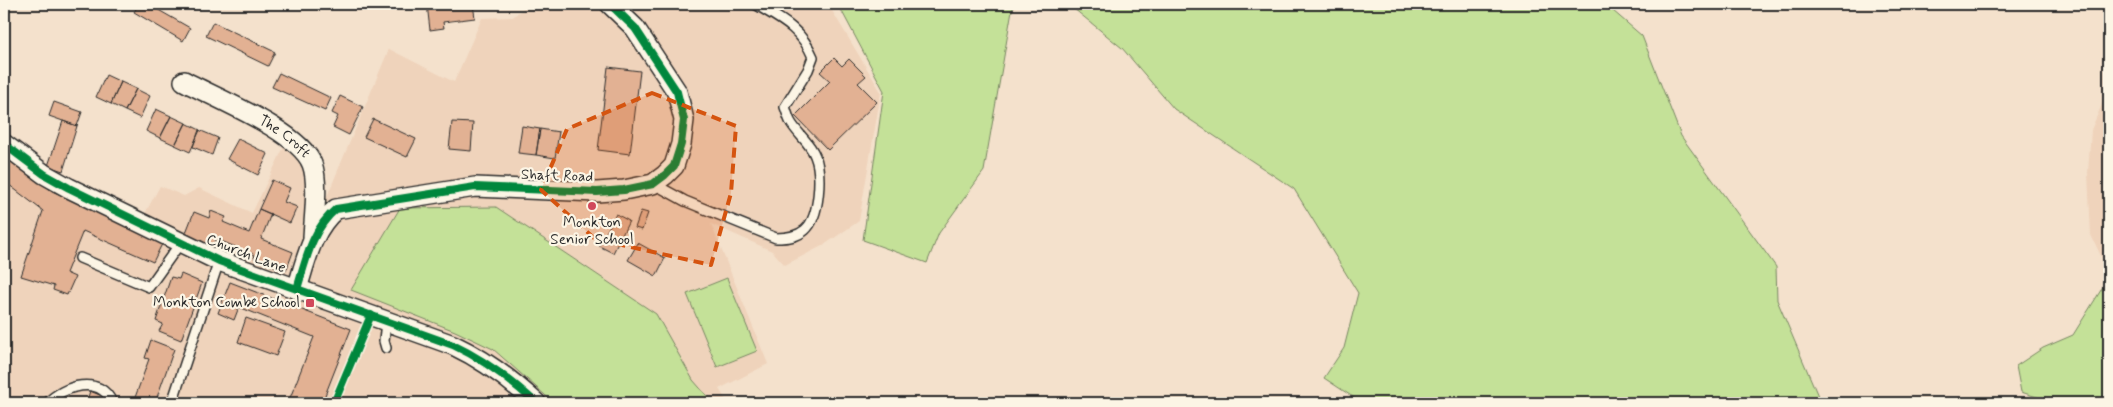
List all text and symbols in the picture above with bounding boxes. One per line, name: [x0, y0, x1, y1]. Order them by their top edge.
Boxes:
street label: The Croft: [255, 111, 315, 162]
street label: Shaft Road: [520, 165, 594, 187]
marker: Monkton Senior School: [586, 200, 598, 212]
place label: Monkton Senior School: [550, 213, 634, 250]
street label: Church Lane: [203, 230, 289, 278]
place label: Monkton Combe School: [153, 293, 300, 313]
marker: Monkton Combe School: [304, 297, 316, 309]

